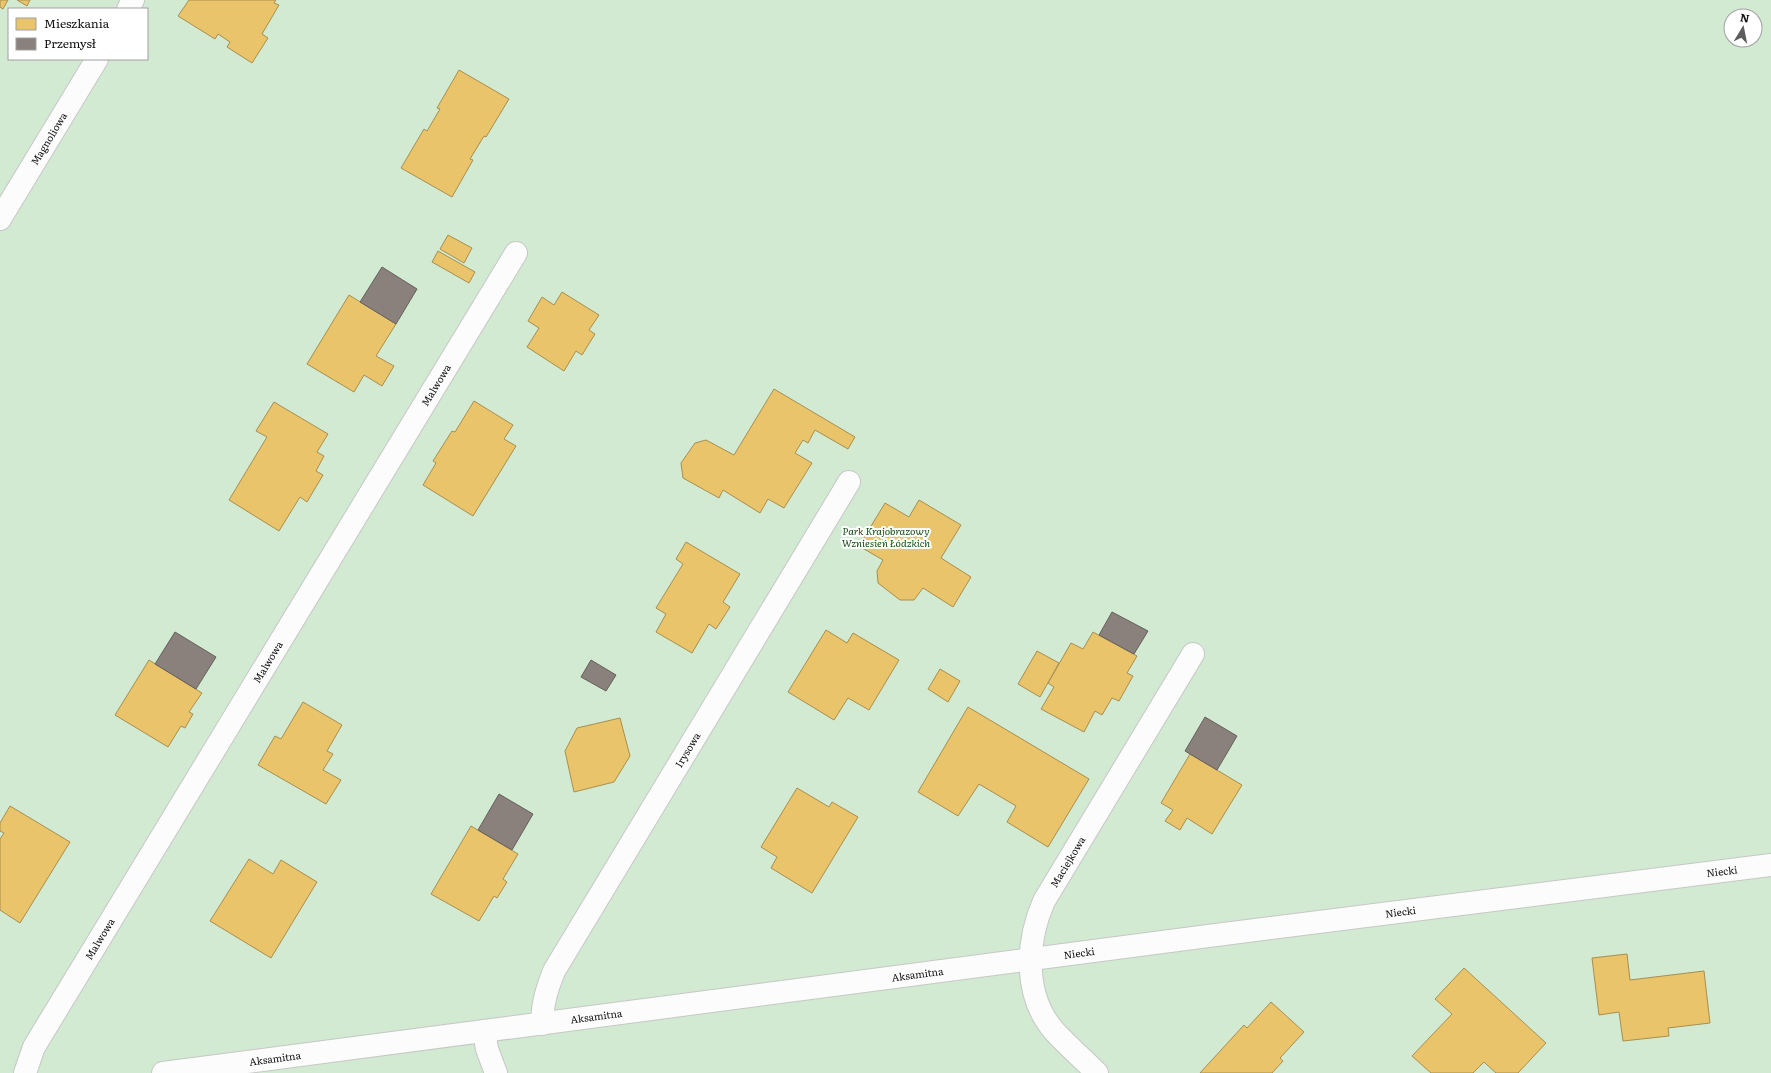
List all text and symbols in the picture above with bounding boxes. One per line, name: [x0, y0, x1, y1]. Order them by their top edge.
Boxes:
legend: [8, 8, 148, 60]
north arrow: [1723, 8, 1763, 48]
text: N: [1739, 8, 1751, 26]
text: Mieszkania: [44, 14, 110, 32]
text: Przemysł: [44, 34, 96, 52]
street label: Magnoliowa: [26, 109, 70, 168]
street label: Malwowa: [417, 360, 454, 408]
park label: Park Krajobrazowy Wzniesień Łódzkich: [842, 523, 930, 550]
street label: Malwowa: [249, 637, 286, 685]
street label: Irysowa: [671, 729, 704, 770]
street label: Maciejkowa: [1046, 833, 1089, 890]
street label: Niecki: [1706, 861, 1739, 880]
street label: Niecki: [1384, 902, 1417, 921]
street label: Malwowa: [81, 914, 118, 962]
street label: Niecki: [1063, 943, 1096, 962]
street label: Aksamitna: [891, 963, 945, 984]
street label: Aksamitna: [570, 1005, 624, 1027]
street label: Aksamitna: [248, 1047, 302, 1069]

